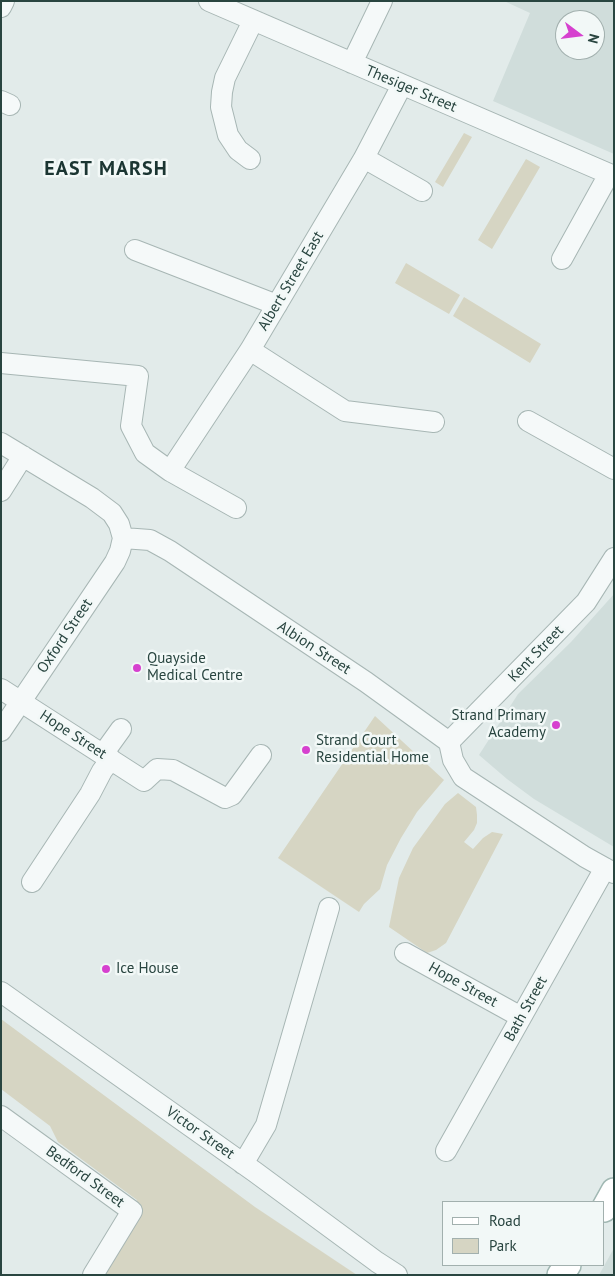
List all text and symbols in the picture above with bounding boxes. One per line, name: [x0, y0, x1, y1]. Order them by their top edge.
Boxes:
north arrow: [555, 10, 605, 60]
text: N: [584, 32, 603, 45]
street label: Thesiger Street: [363, 62, 459, 116]
district label: EAST MARSH: [43, 157, 169, 181]
street label: Albert Street East: [254, 228, 328, 334]
street label: Oxford Street: [34, 595, 96, 677]
street label: Albion Street: [274, 618, 354, 678]
street label: Kent Street: [505, 622, 567, 686]
place label: Quayside Medical Centre: [147, 650, 243, 685]
marker: Quayside Medical Centre: [131, 662, 143, 674]
street label: Hope Street: [36, 707, 110, 763]
place label: Strand Primary Academy: [451, 707, 546, 742]
marker: Strand Primary Academy: [550, 719, 562, 731]
place label: Strand Court Residential Home: [316, 732, 429, 767]
marker: Strand Court Residential Home: [300, 744, 312, 756]
street label: Hope Street: [425, 959, 501, 1011]
place label: Ice House: [116, 960, 179, 978]
marker: Ice House: [100, 963, 112, 975]
street label: Bath Street: [501, 973, 551, 1045]
street label: Victor Street: [162, 1103, 238, 1163]
street label: Bedford Street: [42, 1143, 128, 1211]
legend: [442, 1201, 605, 1266]
text: Road: [489, 1211, 521, 1230]
text: Park: [489, 1236, 517, 1255]

